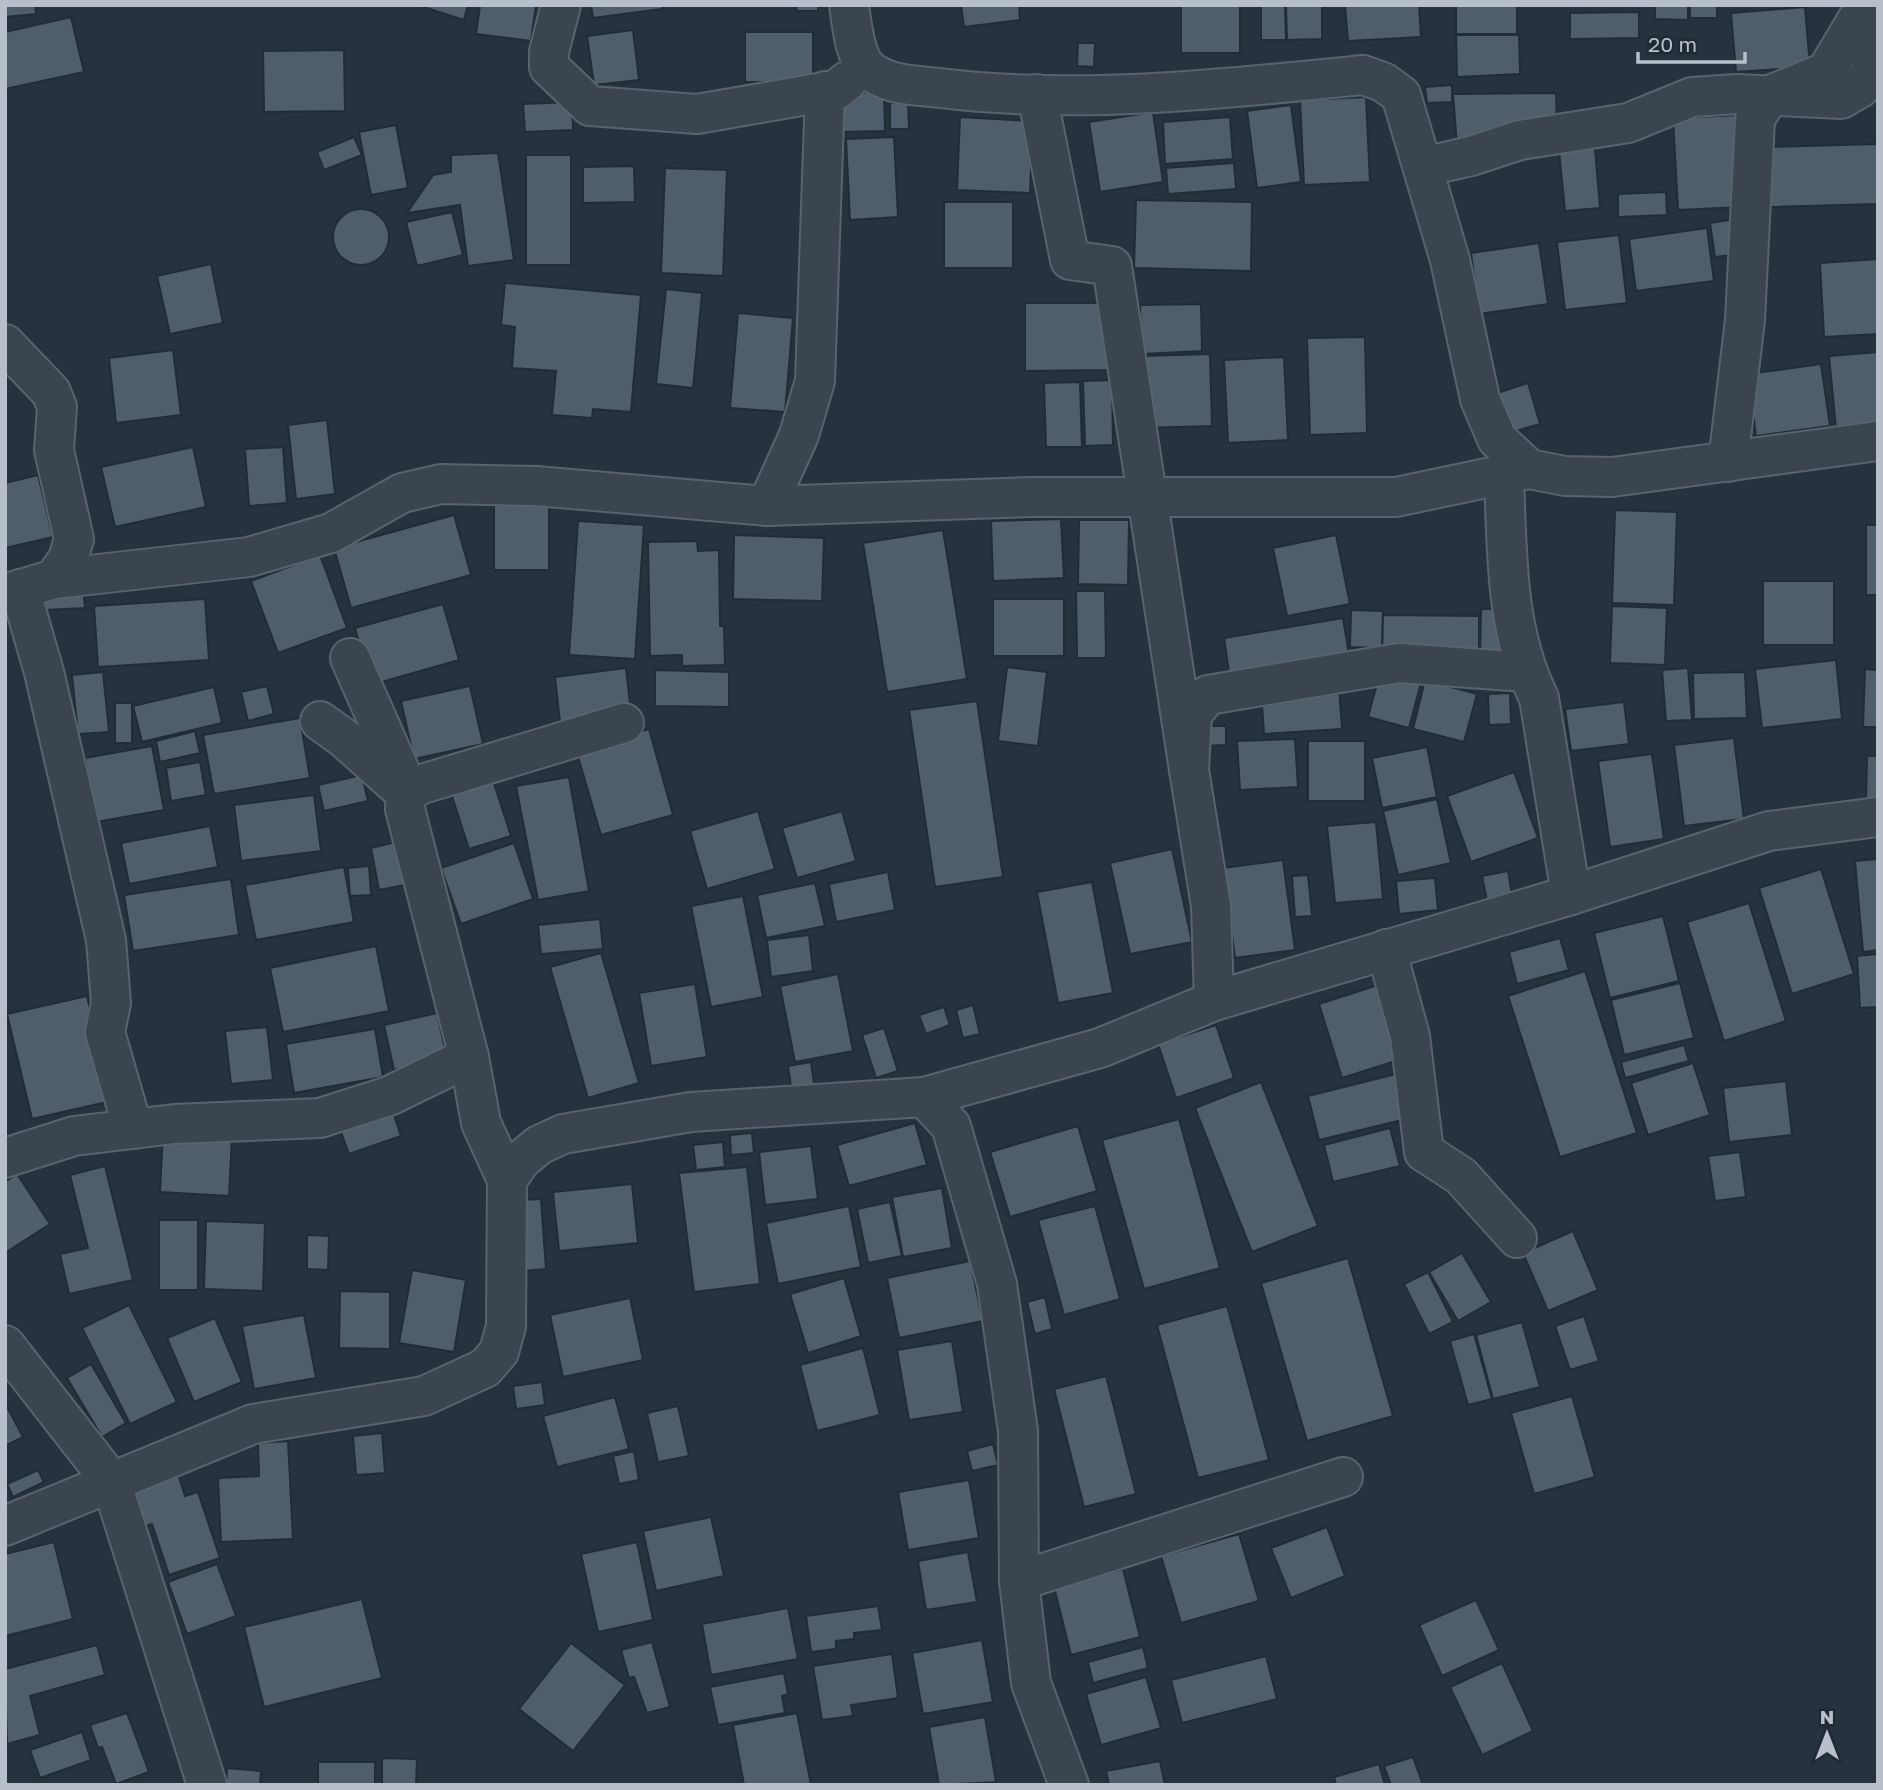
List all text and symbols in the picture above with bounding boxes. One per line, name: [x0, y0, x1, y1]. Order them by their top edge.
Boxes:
scale bar: [1638, 21, 1745, 65]
text: 20 m: [1648, 31, 1697, 57]
north arrow: [1792, 1699, 1862, 1769]
text: N: [1820, 1705, 1834, 1728]

